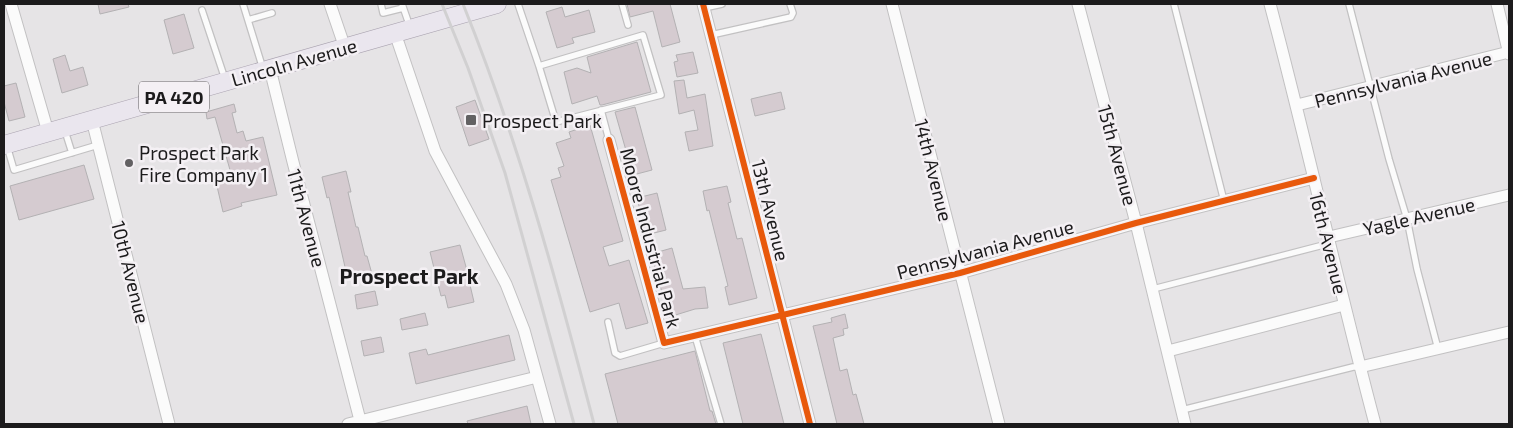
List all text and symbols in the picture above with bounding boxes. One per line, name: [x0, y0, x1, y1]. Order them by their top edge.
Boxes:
street label: Lincoln Avenue: [229, 33, 359, 91]
street label: Pennsylvania Avenue: [1312, 46, 1494, 112]
road number: PA 420: [139, 81, 209, 112]
street label: 15th Avenue: [1093, 102, 1143, 208]
place label: Prospect Park: [482, 109, 602, 132]
marker: Prospect Park: [464, 113, 478, 127]
street label: 14th Avenue: [910, 116, 958, 224]
place label: Prospect Park Fire Company 1: [139, 141, 268, 186]
street label: Moore Industrial Park: [616, 145, 686, 331]
marker: Prospect Park Fire Company 1: [123, 157, 135, 169]
street label: 13th Avenue: [747, 157, 795, 263]
street label: 11th Avenue: [283, 166, 331, 270]
street label: 16th Avenue: [1305, 190, 1353, 296]
street label: Yagle Avenue: [1361, 192, 1477, 240]
street label: Pennsylvania Avenue: [894, 214, 1076, 284]
street label: 10th Avenue: [107, 218, 155, 326]
district label: Prospect Park: [339, 263, 479, 288]

